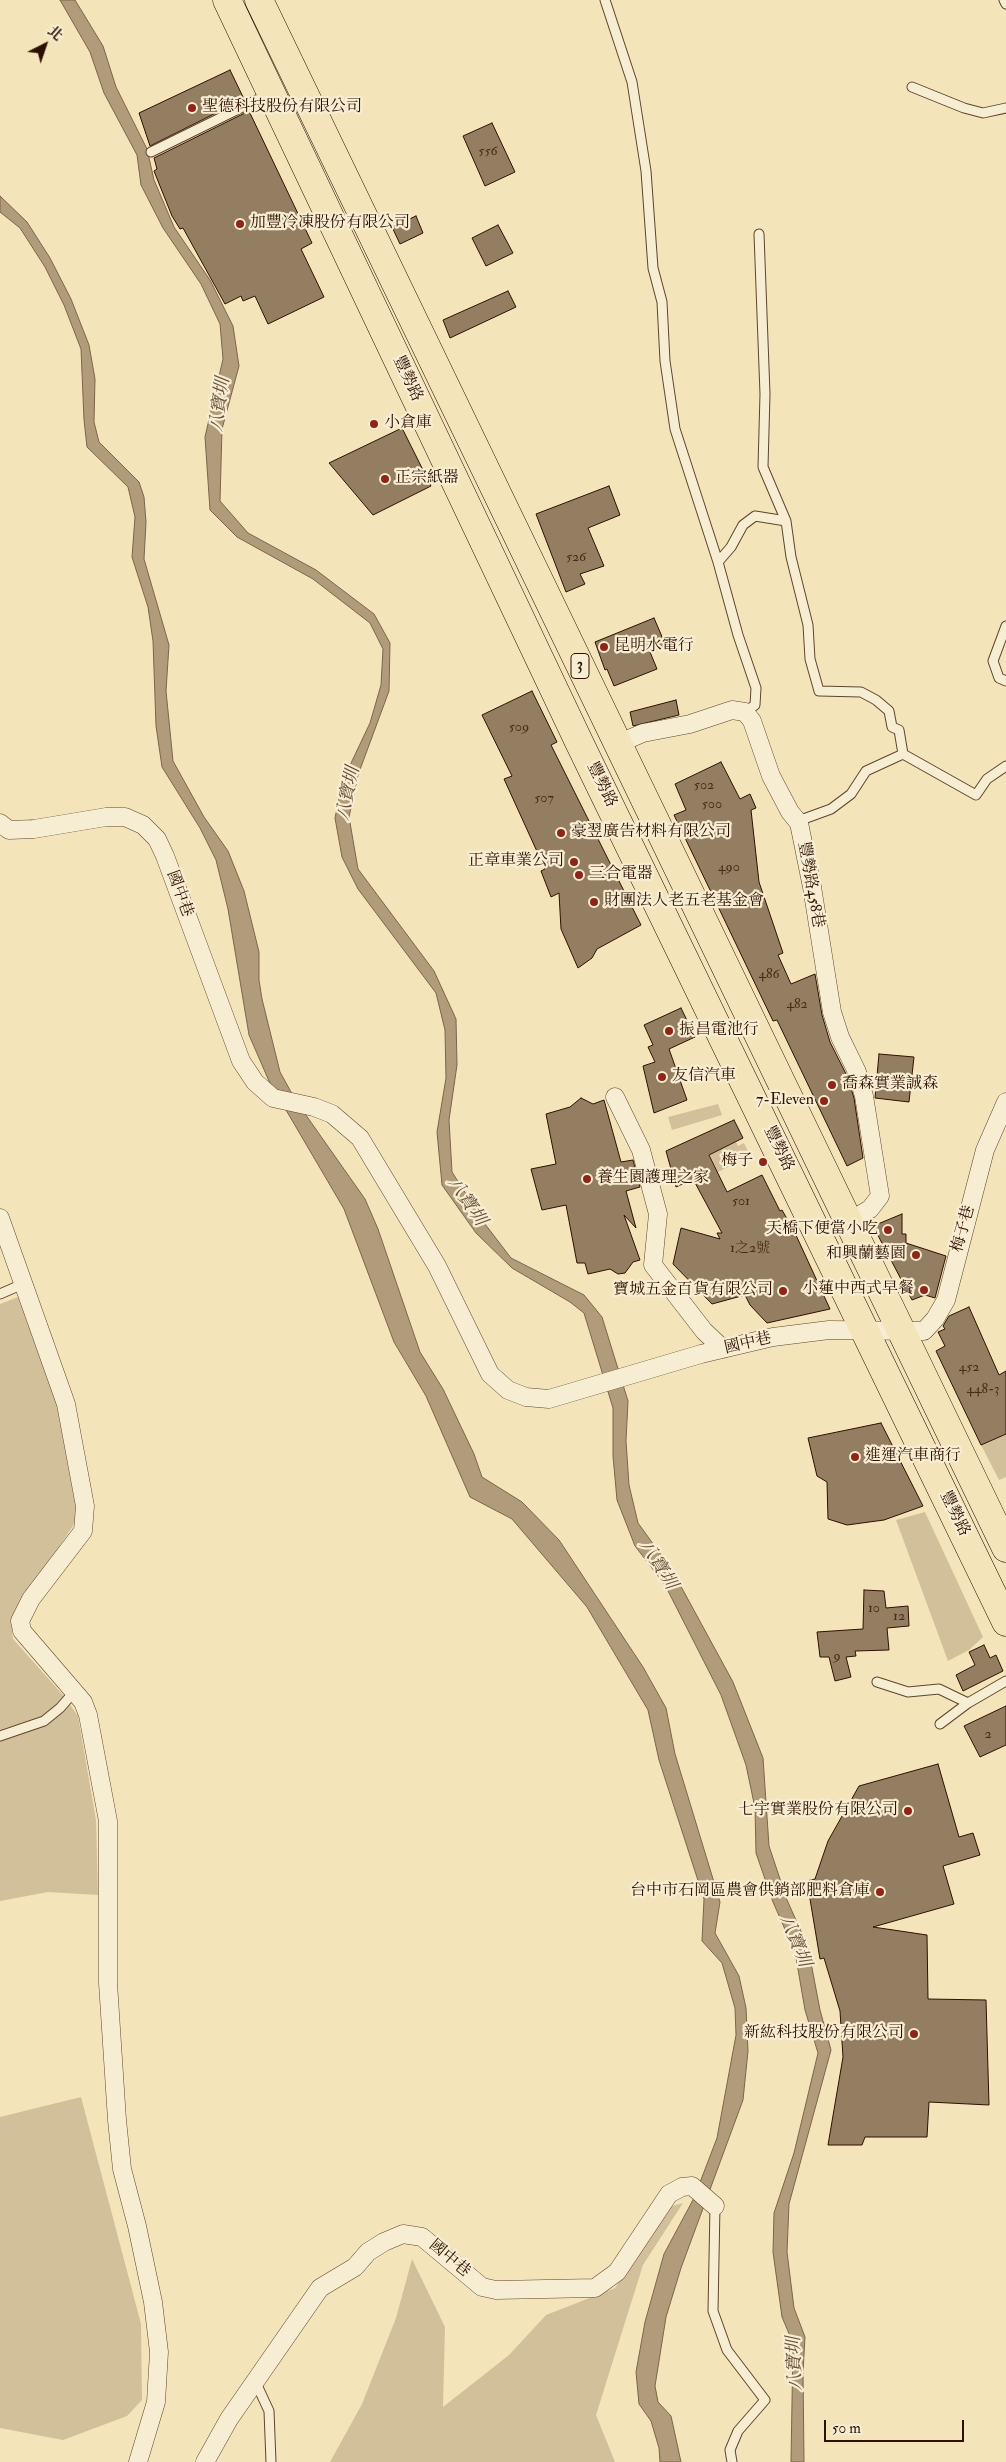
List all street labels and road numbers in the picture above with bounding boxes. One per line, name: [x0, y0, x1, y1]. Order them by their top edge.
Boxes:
street label: 豐勢路: [388, 353, 426, 405]
road number: 3: [571, 654, 589, 678]
street label: 豐勢路: [582, 759, 620, 811]
street label: 豐勢路458巷: [793, 840, 827, 930]
street label: 國中巷: [162, 868, 196, 920]
street label: 豐勢路: [759, 1123, 797, 1175]
street label: 梅子巷: [949, 1203, 979, 1255]
street label: 國中巷: [722, 1329, 774, 1359]
street label: 豐勢路: [935, 1488, 973, 1540]
street label: 國中巷: [424, 2236, 474, 2282]

